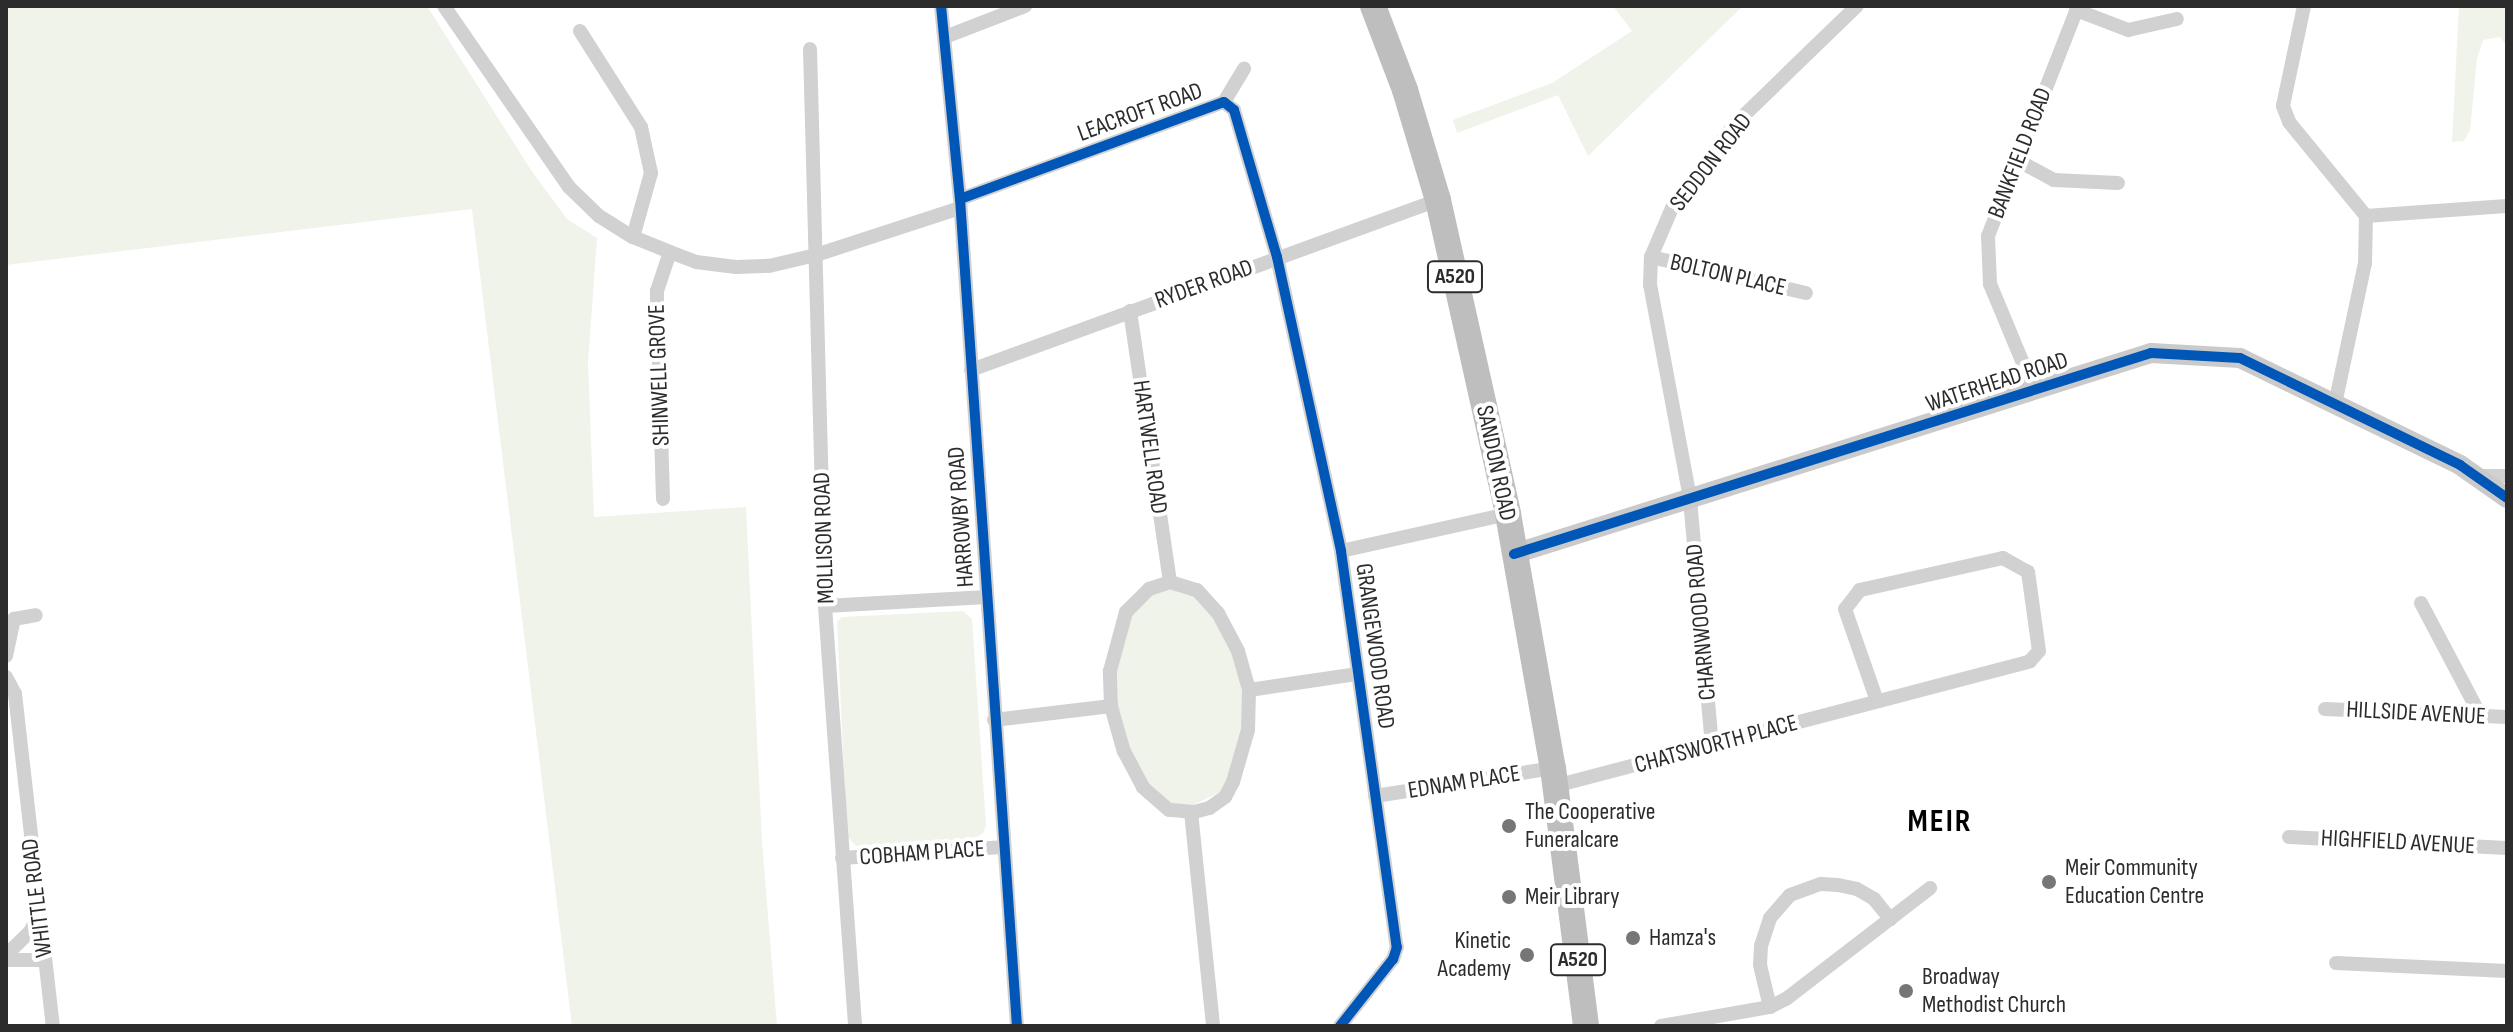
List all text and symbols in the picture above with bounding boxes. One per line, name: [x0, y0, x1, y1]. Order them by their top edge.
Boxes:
street label: LEACROFT ROAD: [1074, 76, 1206, 148]
street label: BANKFIELD ROAD: [1982, 84, 2058, 222]
street label: SEDDON ROAD: [1664, 107, 1758, 217]
street label: BOLTON PLACE: [1667, 248, 1789, 302]
street label: RYDER ROAD: [1151, 253, 1257, 315]
road number: A520: [1425, 259, 1485, 295]
street label: SHINWELL GROVE: [642, 304, 676, 446]
street label: WATERHEAD ROAD: [1922, 346, 2072, 418]
street label: HARTWELL ROAD: [1126, 378, 1174, 516]
street label: SANDON ROAD: [1470, 403, 1522, 523]
street label: HARROWBY ROAD: [942, 446, 980, 588]
street label: MOLLISON ROAD: [807, 472, 841, 604]
street label: CHARNWOOD ROAD: [1680, 543, 1722, 701]
street label: GRANGEWOOD ROAD: [1349, 561, 1401, 731]
street label: HILLSIDE AVENUE: [2346, 695, 2486, 731]
street label: CHATSWORTH PLACE: [1631, 708, 1801, 780]
street label: EDNAM PLACE: [1406, 759, 1522, 805]
place label: The Cooperative Funeralcare: [1525, 798, 1655, 854]
district label: MEIR: [1908, 803, 1972, 841]
marker: The Cooperative Funeralcare: [1500, 817, 1518, 835]
street label: HIGHFIELD AVENUE: [2320, 824, 2476, 860]
street label: COBHAM PLACE: [858, 834, 986, 872]
street label: WHITTLE ROAD: [15, 837, 59, 959]
place label: Meir Community Education Centre: [2065, 854, 2204, 910]
marker: Meir Community Education Centre: [2040, 873, 2058, 891]
place label: Meir Library: [1525, 883, 1619, 911]
marker: Meir Library: [1500, 888, 1518, 906]
place label: Hamza's: [1649, 924, 1716, 952]
place label: Kinetic Academy: [1438, 927, 1511, 983]
marker: Hamza's: [1624, 929, 1642, 947]
road number: A520: [1548, 942, 1608, 978]
marker: Kinetic Academy: [1518, 946, 1536, 964]
place label: Broadway Methodist Church: [1922, 963, 2066, 1019]
marker: Broadway Methodist Church: [1897, 982, 1915, 1000]

